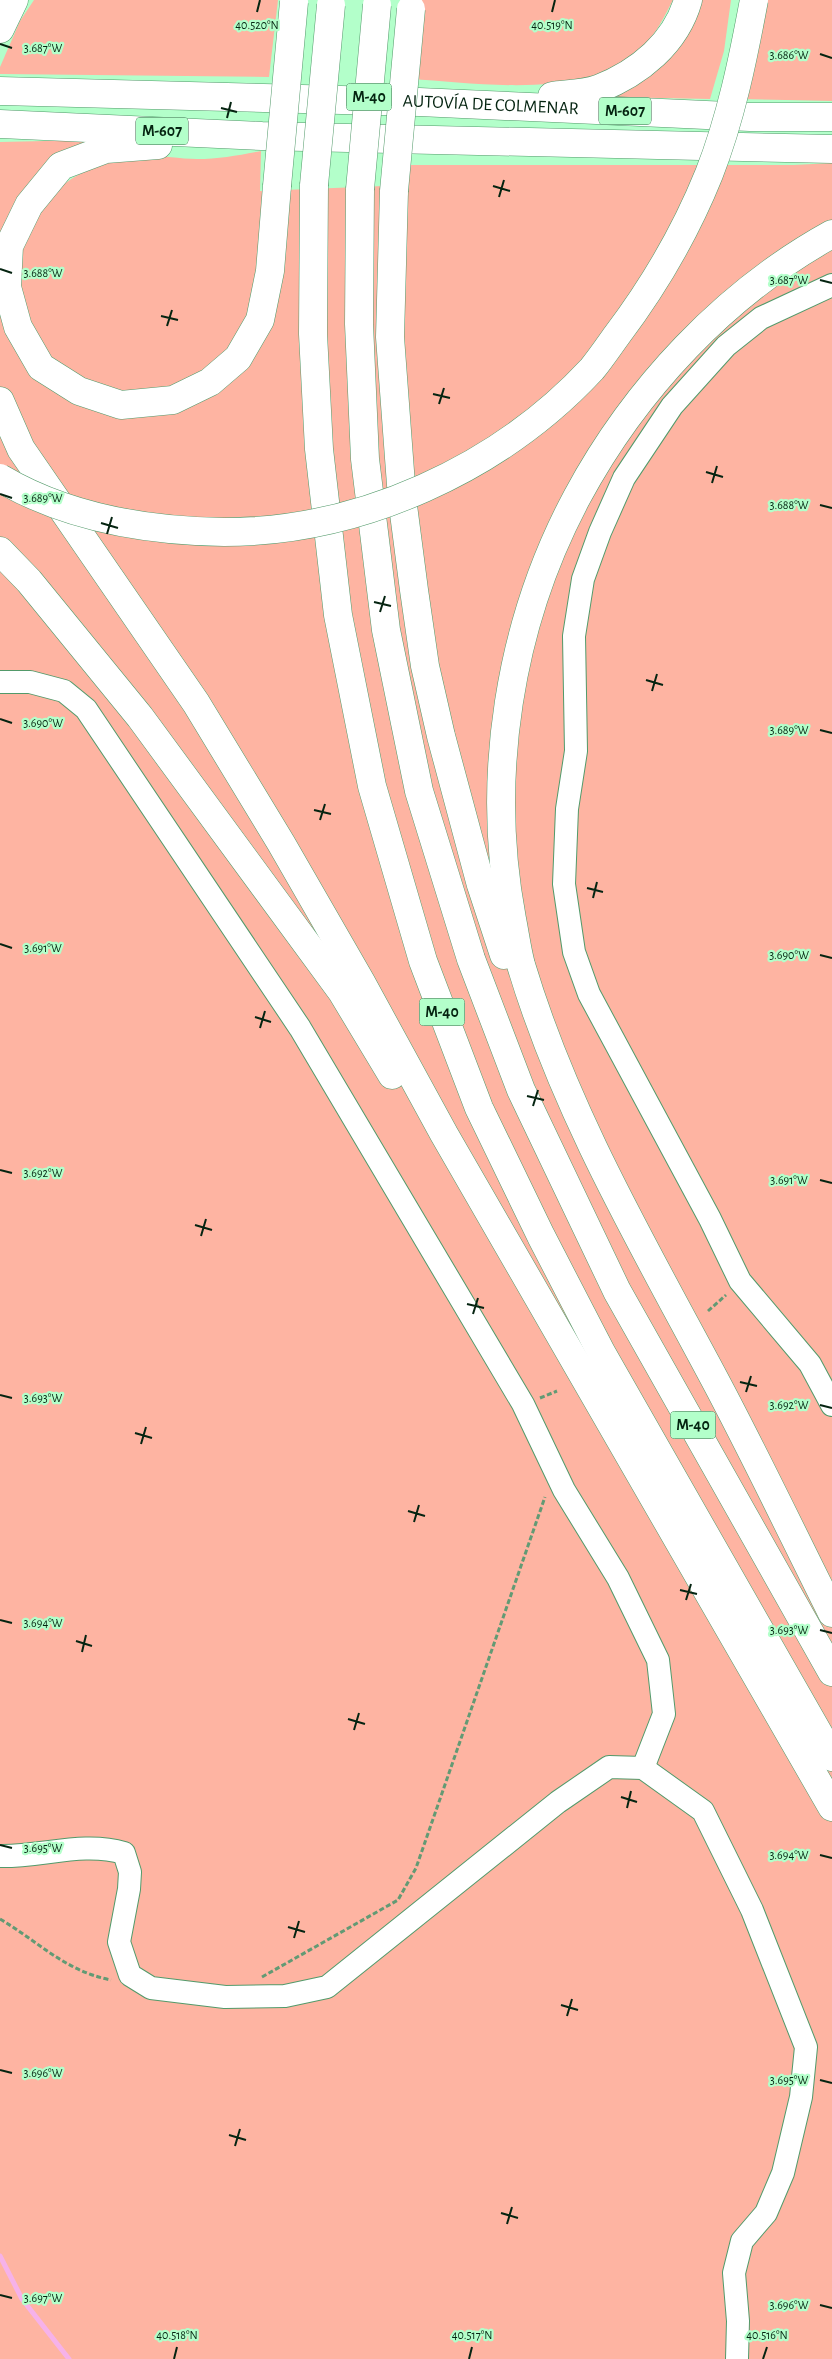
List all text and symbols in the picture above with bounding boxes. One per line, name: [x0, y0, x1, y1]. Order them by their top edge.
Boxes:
text: 40.520°N: [235, 19, 279, 31]
text: 40.519°N: [531, 19, 573, 31]
text: 3.687°W: [24, 42, 62, 54]
text: 3.686°W: [769, 49, 809, 61]
road number: M-40: [346, 84, 392, 110]
street label: AUTOVÍA DE COLMENAR: [403, 92, 579, 118]
road number: M-607: [599, 98, 651, 124]
road number: M-607: [136, 118, 188, 144]
text: 3.688°W: [23, 267, 63, 279]
text: 3.687°W: [770, 274, 808, 286]
text: 3.689°W: [23, 492, 63, 504]
text: 3.688°W: [769, 499, 809, 511]
text: 3.690°W: [23, 717, 63, 729]
text: 3.689°W: [769, 724, 809, 736]
text: 3.691°W: [24, 942, 62, 954]
text: 3.690°W: [769, 949, 809, 961]
road number: M-40: [420, 999, 464, 1026]
text: 3.692°W: [24, 1167, 63, 1179]
text: 3.691°W: [770, 1174, 808, 1186]
text: 3.693°W: [24, 1392, 62, 1404]
text: 3.692°W: [770, 1399, 809, 1411]
road number: M-40: [670, 1412, 716, 1438]
text: 3.694°W: [23, 1617, 63, 1629]
text: 3.693°W: [770, 1624, 808, 1636]
text: 3.695°W: [24, 1842, 62, 1854]
text: 3.694°W: [769, 1849, 809, 1861]
text: 3.696°W: [23, 2067, 63, 2079]
text: 3.695°W: [770, 2074, 808, 2086]
text: 3.697°W: [24, 2292, 62, 2304]
text: 3.696°W: [769, 2299, 809, 2311]
text: 40.518°N: [156, 2329, 198, 2341]
text: 40.517°N: [452, 2329, 492, 2341]
text: 40.516°N: [746, 2329, 788, 2341]

